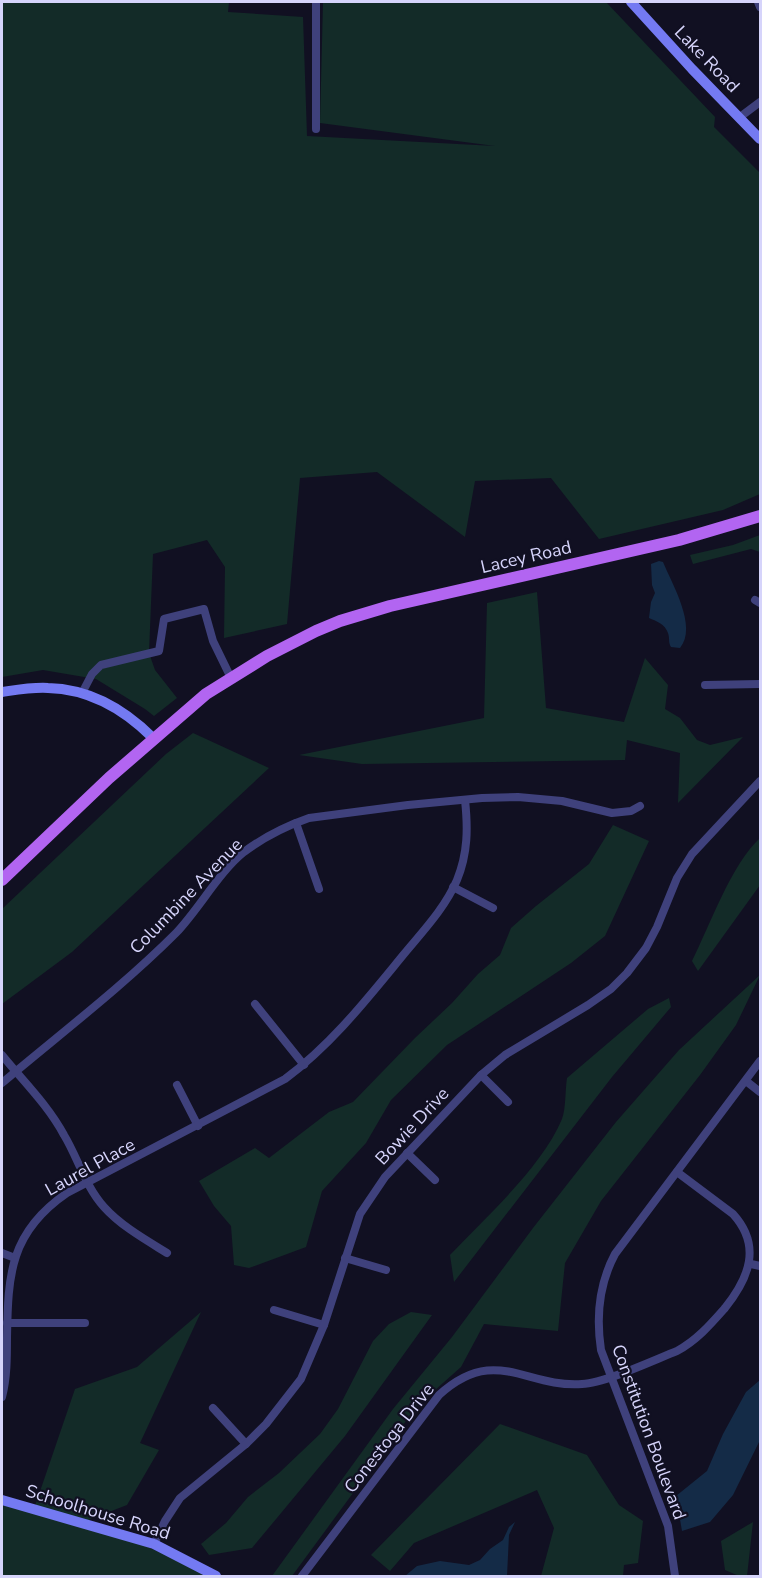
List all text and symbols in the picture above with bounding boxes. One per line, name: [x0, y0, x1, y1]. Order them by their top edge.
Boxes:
street label: Lake Road: [669, 20, 745, 98]
street label: Lacey Road: [478, 535, 574, 579]
street label: Columbine Avenue: [124, 833, 248, 959]
street label: Bowie Drive: [370, 1082, 454, 1170]
street label: Laurel Place: [41, 1132, 139, 1202]
street label: Constitution Boulevard: [606, 1341, 692, 1523]
street label: Conestoga Drive: [338, 1378, 440, 1498]
street label: Schoolhouse Road: [23, 1479, 173, 1545]

